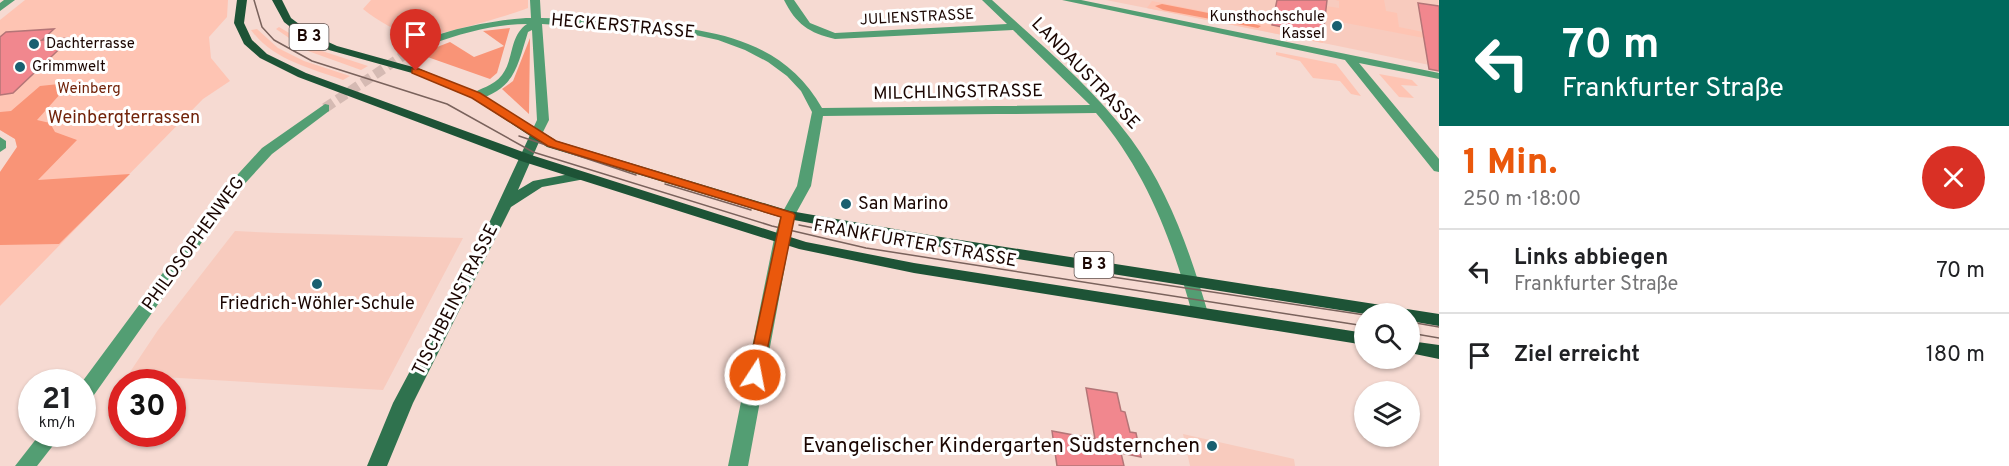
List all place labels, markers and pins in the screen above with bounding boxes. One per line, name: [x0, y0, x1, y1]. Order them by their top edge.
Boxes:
place label: Kunsthochschule Kassel: [1209, 8, 1325, 44]
pin: [390, 9, 441, 71]
marker: Kunsthochschule Kassel: [1330, 19, 1344, 33]
place label: Dachterrasse: [46, 35, 135, 54]
marker: Dachterrasse: [27, 37, 41, 51]
place label: Grimmwelt: [32, 58, 106, 77]
marker: Grimmwelt: [13, 60, 27, 74]
place label: San Marino: [858, 193, 948, 216]
marker: San Marino: [839, 197, 853, 211]
marker: Friedrich-Wöhler-Schule: [310, 277, 324, 291]
place label: Friedrich-Wöhler-Schule: [219, 293, 415, 316]
place label: Evangelischer Kindergarten Südsternchen: [803, 433, 1200, 460]
marker: Evangelischer Kindergarten Südsternchen: [1205, 439, 1219, 453]

